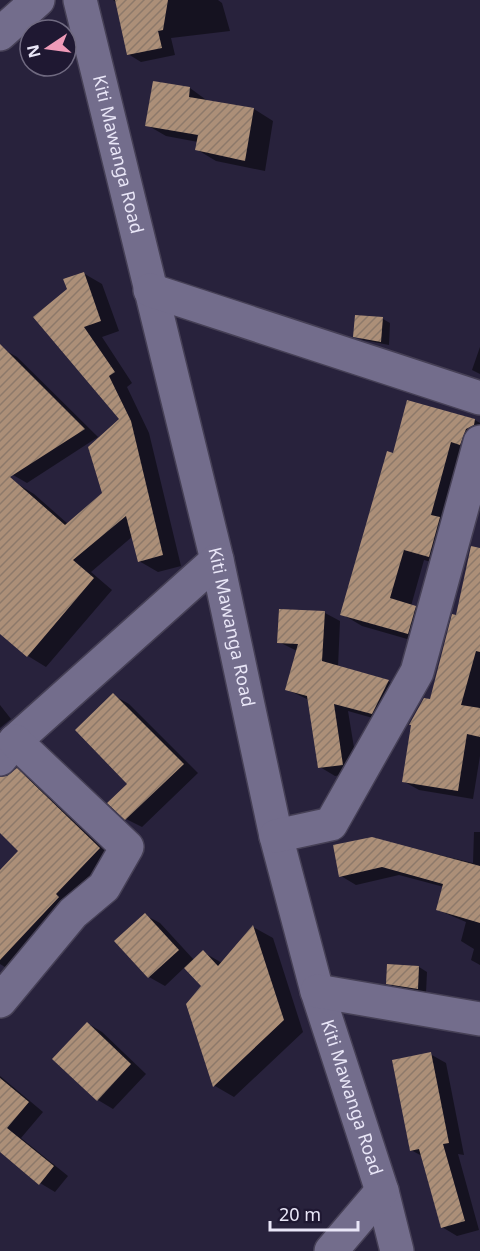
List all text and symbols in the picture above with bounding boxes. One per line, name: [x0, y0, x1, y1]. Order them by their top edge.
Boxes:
north arrow: [18, 18, 78, 78]
text: N: [21, 43, 46, 60]
street label: Kiti Mawanga Road: [88, 72, 150, 236]
street label: Kiti Mawanga Road: [203, 544, 261, 709]
street label: Kiti Mawanga Road: [316, 1016, 389, 1178]
scale bar: [270, 1194, 358, 1232]
text: 20 m: [279, 1202, 321, 1226]

